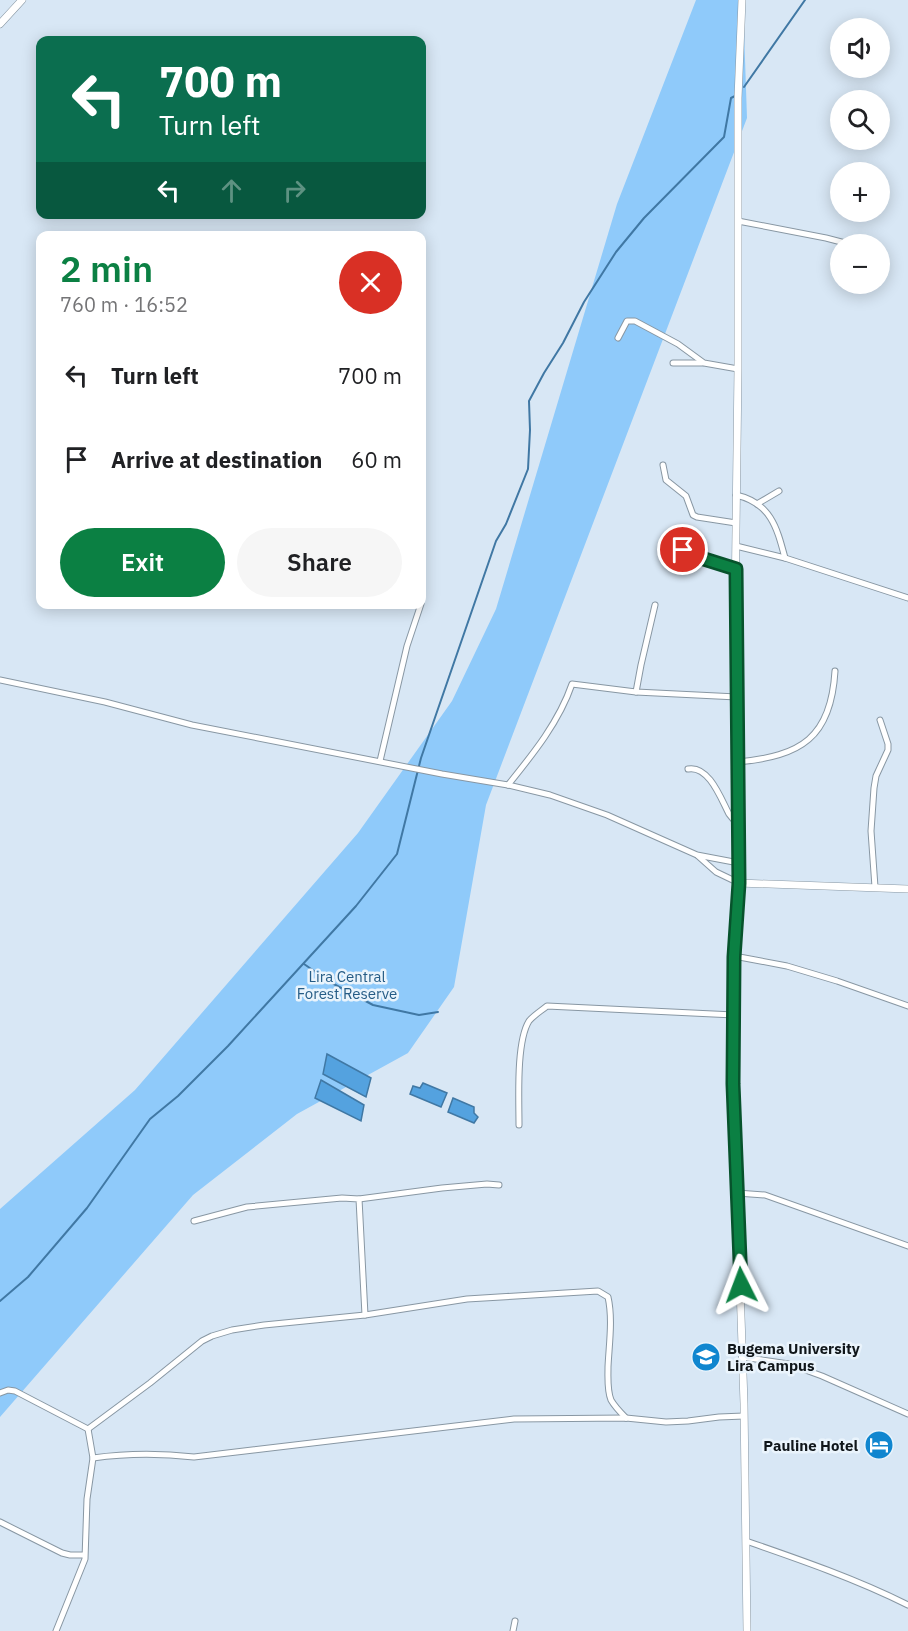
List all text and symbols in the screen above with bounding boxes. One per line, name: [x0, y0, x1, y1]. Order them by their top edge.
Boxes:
map controls: [830, 18, 890, 294]
button: sound: [830, 18, 890, 78]
text: 700 m: [159, 54, 282, 109]
icon: left: [60, 60, 138, 138]
button: search: [830, 90, 890, 150]
text: Turn left: [159, 107, 260, 142]
button: +: [830, 162, 890, 222]
icon: left: [152, 174, 185, 207]
icon: ahead: [215, 174, 248, 207]
icon: right: [278, 174, 311, 207]
button: −: [830, 234, 890, 294]
text: 2 min: [60, 245, 153, 292]
button: close: [339, 251, 402, 314]
text: 760 m · 16:52: [60, 291, 188, 318]
icon: left: [60, 359, 93, 392]
text: Turn left: [111, 361, 199, 390]
text: 700 m: [338, 361, 402, 390]
icon: arrive: [60, 443, 93, 476]
text: Arrive at destination: [111, 445, 322, 474]
text: 60 m: [351, 445, 402, 474]
pin: [657, 524, 708, 575]
button: Exit: [60, 528, 225, 597]
button: Share: [237, 528, 402, 597]
icon: arrive: [666, 533, 699, 566]
park label: Lira Central Forest Reserve: [297, 967, 397, 1003]
position arrow: [709, 1253, 773, 1317]
place label: Bugema University Lira Campus: [727, 1339, 860, 1375]
school or university icon: Bugema University Lira Campus: [690, 1341, 722, 1373]
hotel icon: Pauline Hotel: [863, 1429, 895, 1461]
place label: Pauline Hotel: [763, 1436, 858, 1455]

